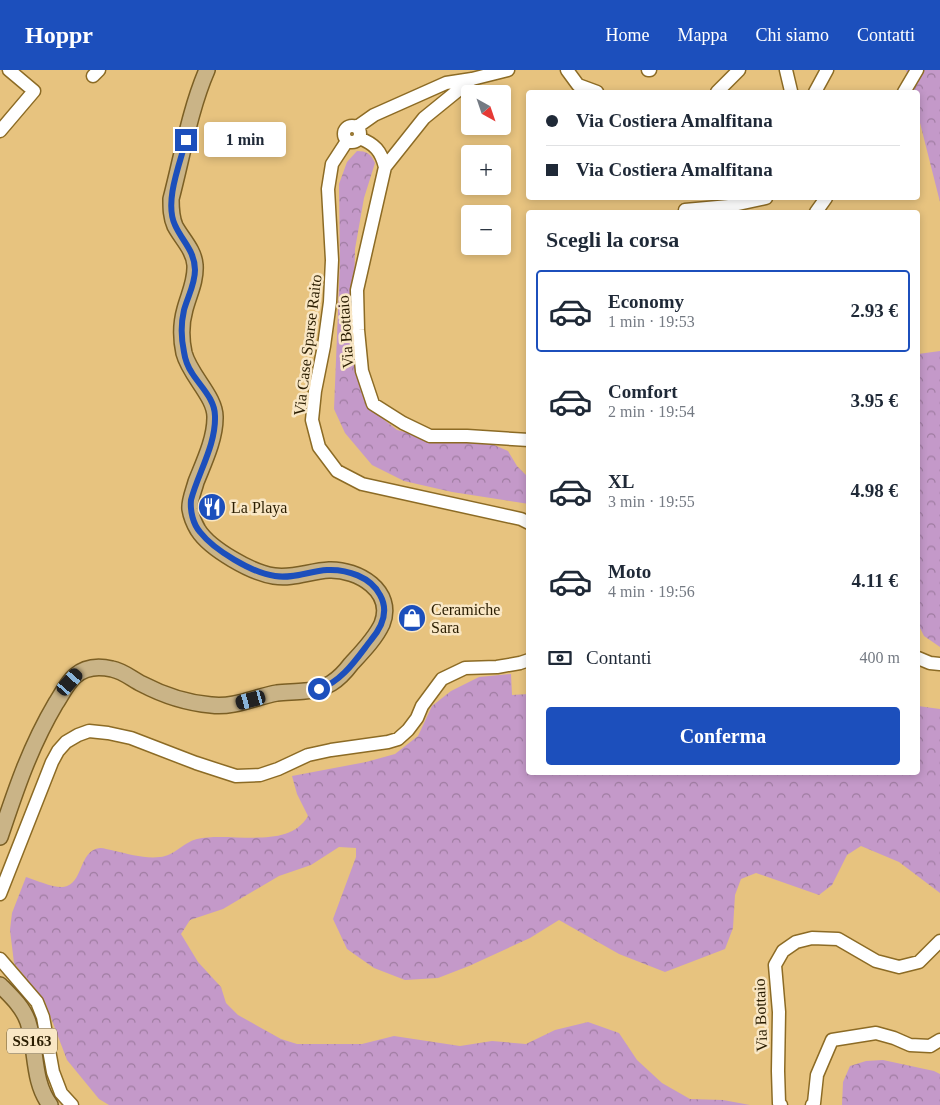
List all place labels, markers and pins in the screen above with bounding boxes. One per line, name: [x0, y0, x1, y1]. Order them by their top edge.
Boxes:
restaurant icon: La Playa: [197, 492, 227, 522]
place label: La Playa: [231, 499, 287, 517]
place label: Ceramiche Sara: [431, 601, 500, 636]
shop icon: Ceramiche Sara: [397, 603, 427, 633]

